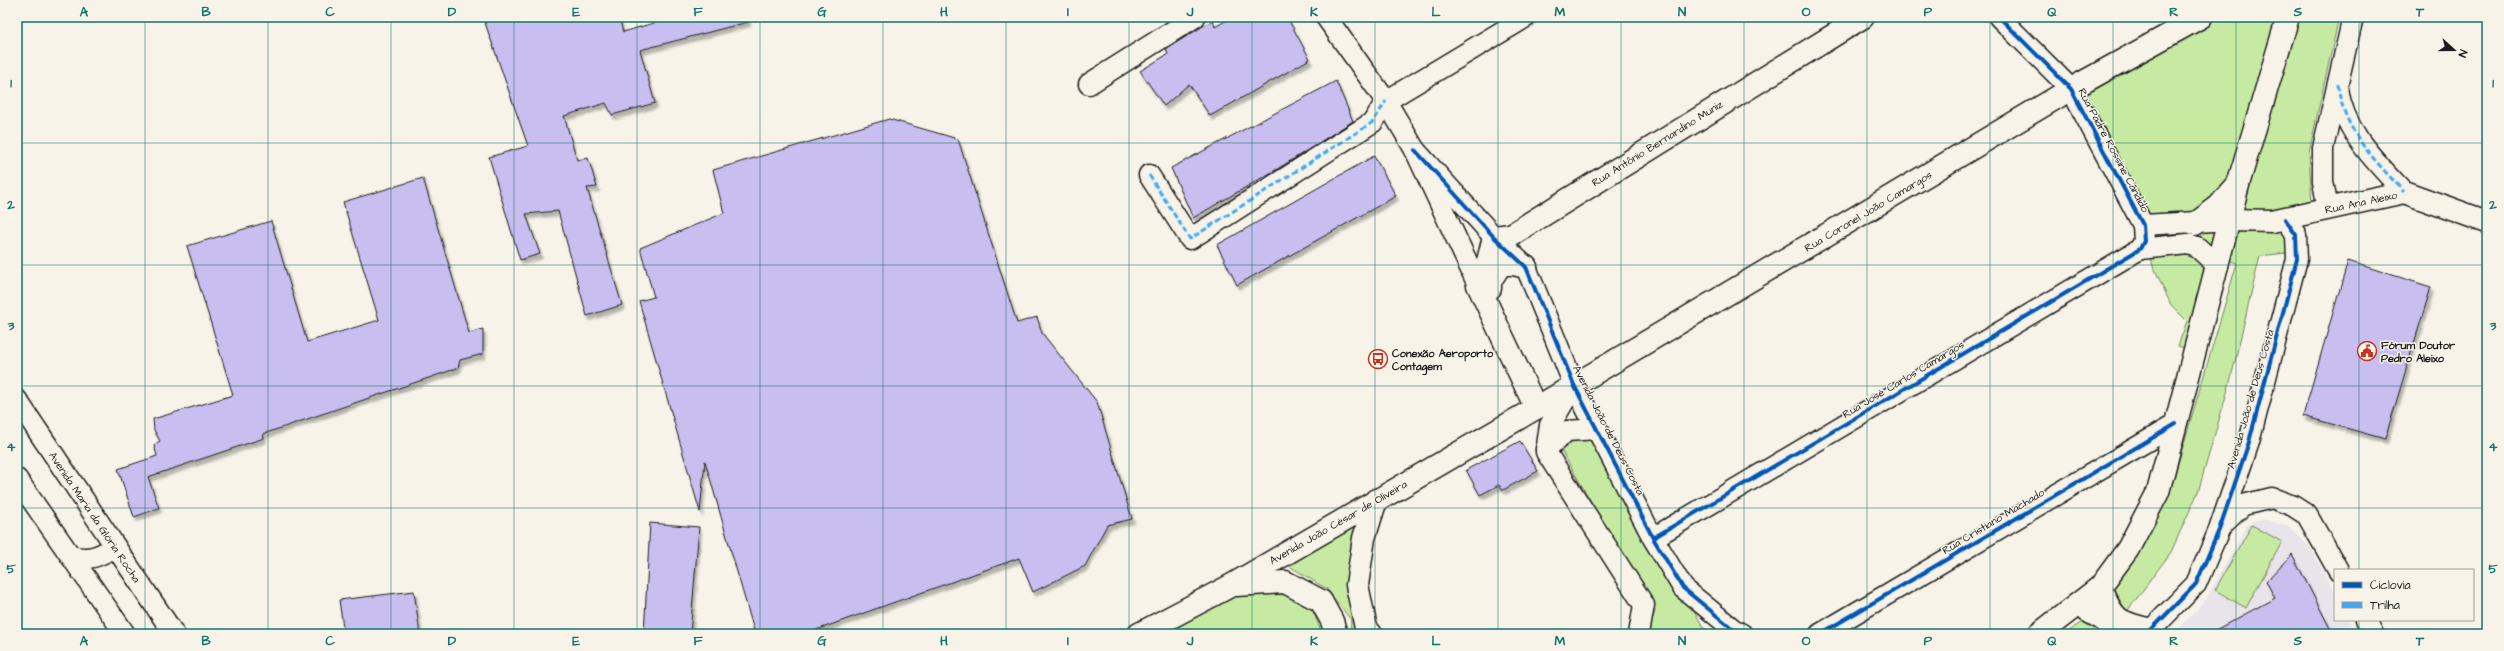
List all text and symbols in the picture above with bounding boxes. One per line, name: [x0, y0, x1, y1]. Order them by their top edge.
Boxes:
text: A: [80, 3, 89, 21]
text: B: [201, 3, 211, 21]
text: C: [325, 3, 335, 21]
text: D: [448, 3, 457, 21]
text: E: [572, 3, 580, 21]
text: F: [693, 3, 703, 21]
text: G: [817, 3, 827, 21]
text: H: [940, 3, 948, 21]
text: I: [1067, 3, 1069, 21]
text: J: [1186, 3, 1194, 21]
text: K: [1310, 3, 1318, 21]
text: L: [1431, 3, 1441, 21]
text: M: [1555, 3, 1566, 21]
text: N: [1678, 3, 1686, 21]
text: O: [1802, 3, 1811, 21]
text: P: [1924, 3, 1933, 21]
text: Q: [2047, 3, 2057, 21]
text: R: [2169, 3, 2179, 21]
text: S: [2293, 3, 2303, 21]
text: T: [2415, 3, 2425, 21]
north arrow: [2434, 30, 2474, 70]
text: N: [2455, 47, 2471, 59]
text: 1: [10, 74, 12, 92]
text: 1: [2492, 74, 2494, 92]
street label: Rua Padre Rossine Cândido: [2074, 85, 2153, 216]
street label: Rua Antônio Bernardino Muniz: [1589, 96, 1726, 190]
street label: Rua Coronel João Camargos: [1802, 167, 1936, 256]
street label: Rua Ana Aleixo: [2323, 187, 2400, 217]
text: 2: [6, 196, 15, 214]
text: 2: [2488, 196, 2497, 214]
text: 3: [7, 317, 15, 335]
text: 3: [2489, 317, 2497, 335]
street label: Avenida João de Deus Costa: [2223, 328, 2278, 470]
street label: Rua José Carlos Camargos: [1840, 337, 1968, 423]
place label: Fórum Doutor Pedro Aleixo: [2381, 338, 2456, 366]
public building icon: Fórum Doutor Pedro Aleixo: [2356, 340, 2378, 362]
place label: Conexão Aeroporto Contagem: [1392, 346, 1494, 376]
bus stop icon: Conexão Aeroporto Contagem: [1367, 348, 1389, 370]
street label: Avenida João de Deus Costa: [1569, 363, 1648, 498]
text: 4: [7, 438, 16, 456]
text: 4: [2489, 438, 2498, 456]
street label: Avenida Maria da Glória Rocha: [45, 449, 144, 586]
street label: Avenida João César de Oliveira: [1267, 477, 1410, 568]
street label: Rua Cristiano Machado: [1939, 485, 2048, 558]
text: 5: [6, 560, 16, 578]
text: 5: [2488, 560, 2498, 578]
legend: [2334, 569, 2474, 621]
text: Ciclovia: [2370, 577, 2411, 594]
text: Trilha: [2370, 597, 2400, 614]
text: A: [80, 632, 89, 650]
text: B: [201, 632, 211, 650]
text: C: [325, 632, 335, 650]
text: D: [448, 632, 457, 650]
text: E: [572, 632, 580, 650]
text: F: [693, 632, 703, 650]
text: G: [817, 632, 827, 650]
text: H: [940, 632, 948, 650]
text: I: [1067, 632, 1069, 650]
text: J: [1186, 632, 1194, 650]
text: K: [1310, 632, 1318, 650]
text: L: [1431, 632, 1441, 650]
text: M: [1555, 632, 1566, 650]
text: N: [1678, 632, 1686, 650]
text: O: [1802, 632, 1811, 650]
text: P: [1924, 632, 1933, 650]
text: Q: [2047, 632, 2057, 650]
text: R: [2169, 632, 2179, 650]
text: S: [2293, 632, 2303, 650]
text: T: [2415, 632, 2425, 650]

